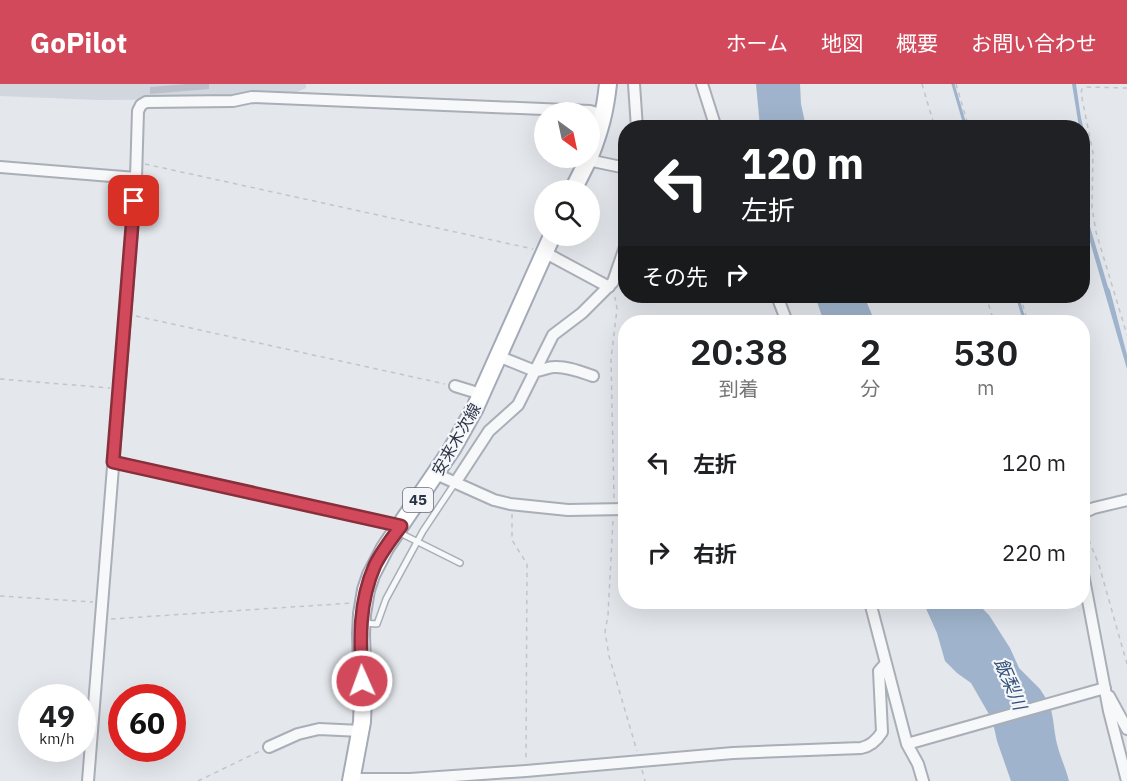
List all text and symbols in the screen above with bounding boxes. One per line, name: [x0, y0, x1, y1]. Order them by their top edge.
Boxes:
text: GoPilot: [30, 24, 127, 61]
text: ホーム: [726, 29, 788, 57]
text: 地図: [821, 29, 863, 57]
text: 概要: [896, 29, 938, 57]
text: お問い合わせ: [971, 29, 1097, 57]
north arrow: [534, 102, 600, 168]
map controls: [534, 102, 600, 246]
text: 120 m: [741, 136, 864, 191]
icon: left: [642, 144, 720, 222]
pin: [108, 175, 159, 226]
button: search: [534, 180, 600, 246]
icon: arrive: [117, 184, 150, 217]
text: 左折: [741, 192, 795, 227]
icon: right: [720, 258, 753, 291]
text: その先: [642, 262, 708, 291]
text: 20:38: [690, 328, 788, 375]
text: 2: [860, 328, 881, 375]
text: 530: [953, 329, 1018, 376]
text: m: [977, 374, 994, 401]
text: 到着: [719, 375, 759, 402]
text: 分: [861, 375, 881, 402]
street label: 安来木次線: [427, 399, 485, 479]
icon: left: [642, 446, 675, 479]
text: 120 m: [1002, 448, 1066, 477]
text: 左折: [693, 449, 737, 478]
road number: 45: [403, 488, 433, 512]
icon: right: [642, 536, 675, 569]
text: 220 m: [1002, 538, 1066, 567]
text: 右折: [693, 539, 737, 568]
position arrow: [330, 649, 394, 713]
water label: 飯梨川: [989, 654, 1032, 715]
speed limit sign: 60: [108, 684, 186, 762]
text: 49: [39, 696, 75, 735]
text: km/h: [39, 729, 75, 748]

